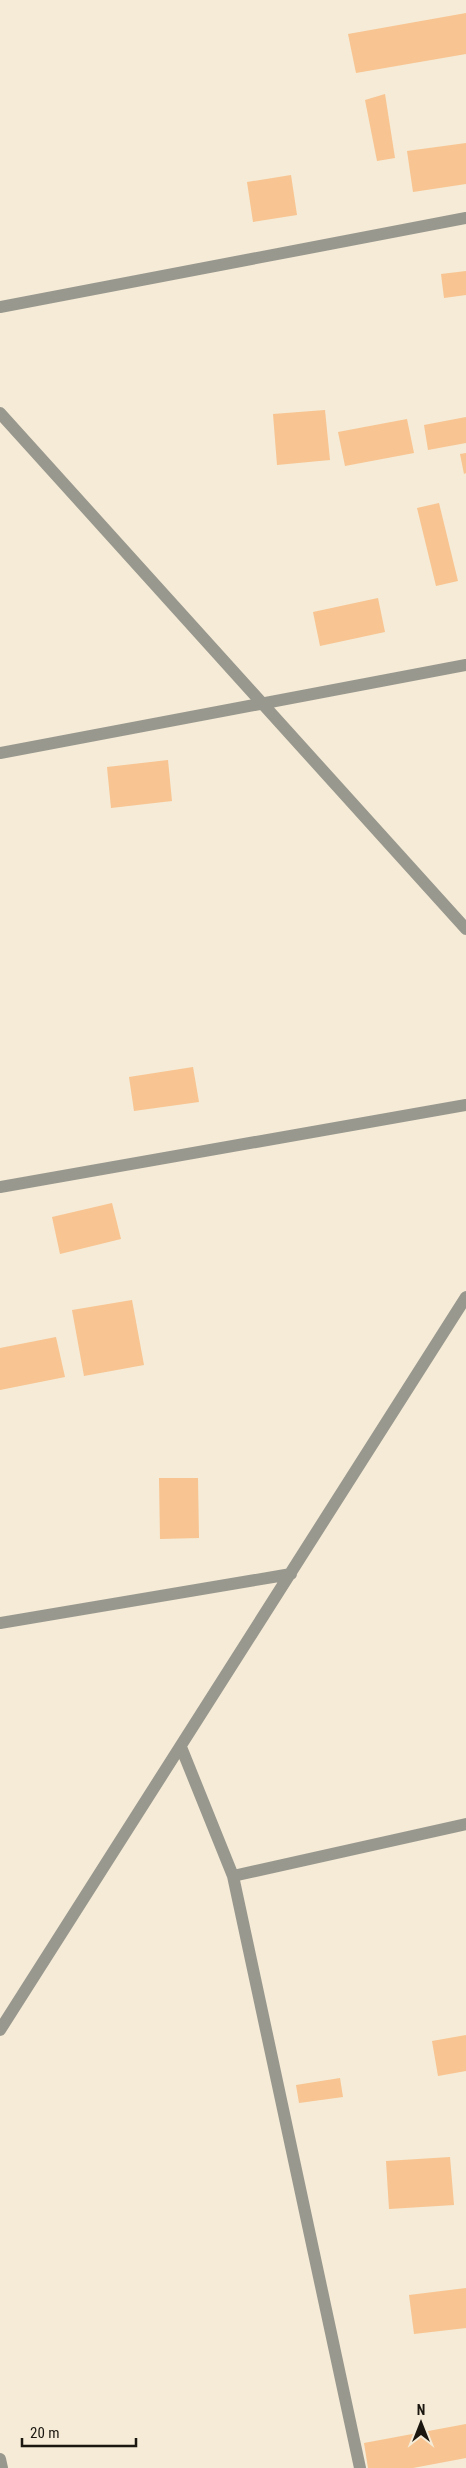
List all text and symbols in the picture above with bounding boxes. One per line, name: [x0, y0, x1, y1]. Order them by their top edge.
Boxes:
north arrow: [396, 2398, 446, 2448]
text: N: [417, 2402, 425, 2418]
scale bar: [22, 2416, 136, 2448]
text: 20 m: [30, 2424, 60, 2442]

